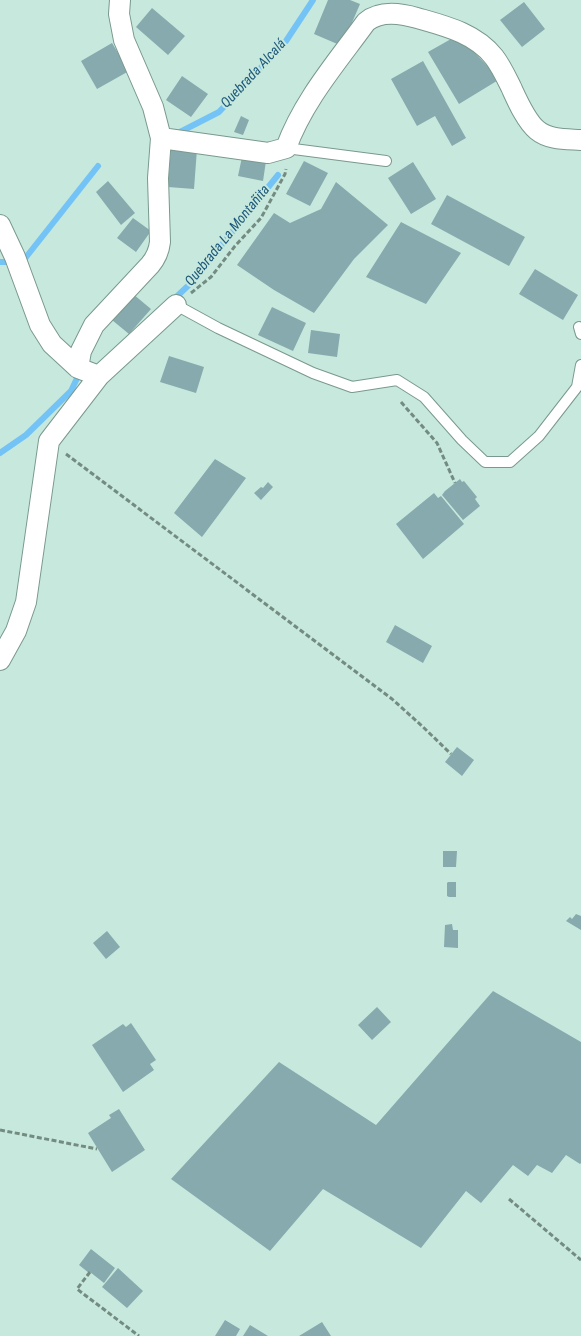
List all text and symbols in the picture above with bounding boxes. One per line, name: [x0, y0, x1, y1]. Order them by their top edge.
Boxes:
water label: Quebrada Alcalá: [218, 36, 290, 112]
water label: Quebrada La Montañita: [182, 182, 274, 290]

